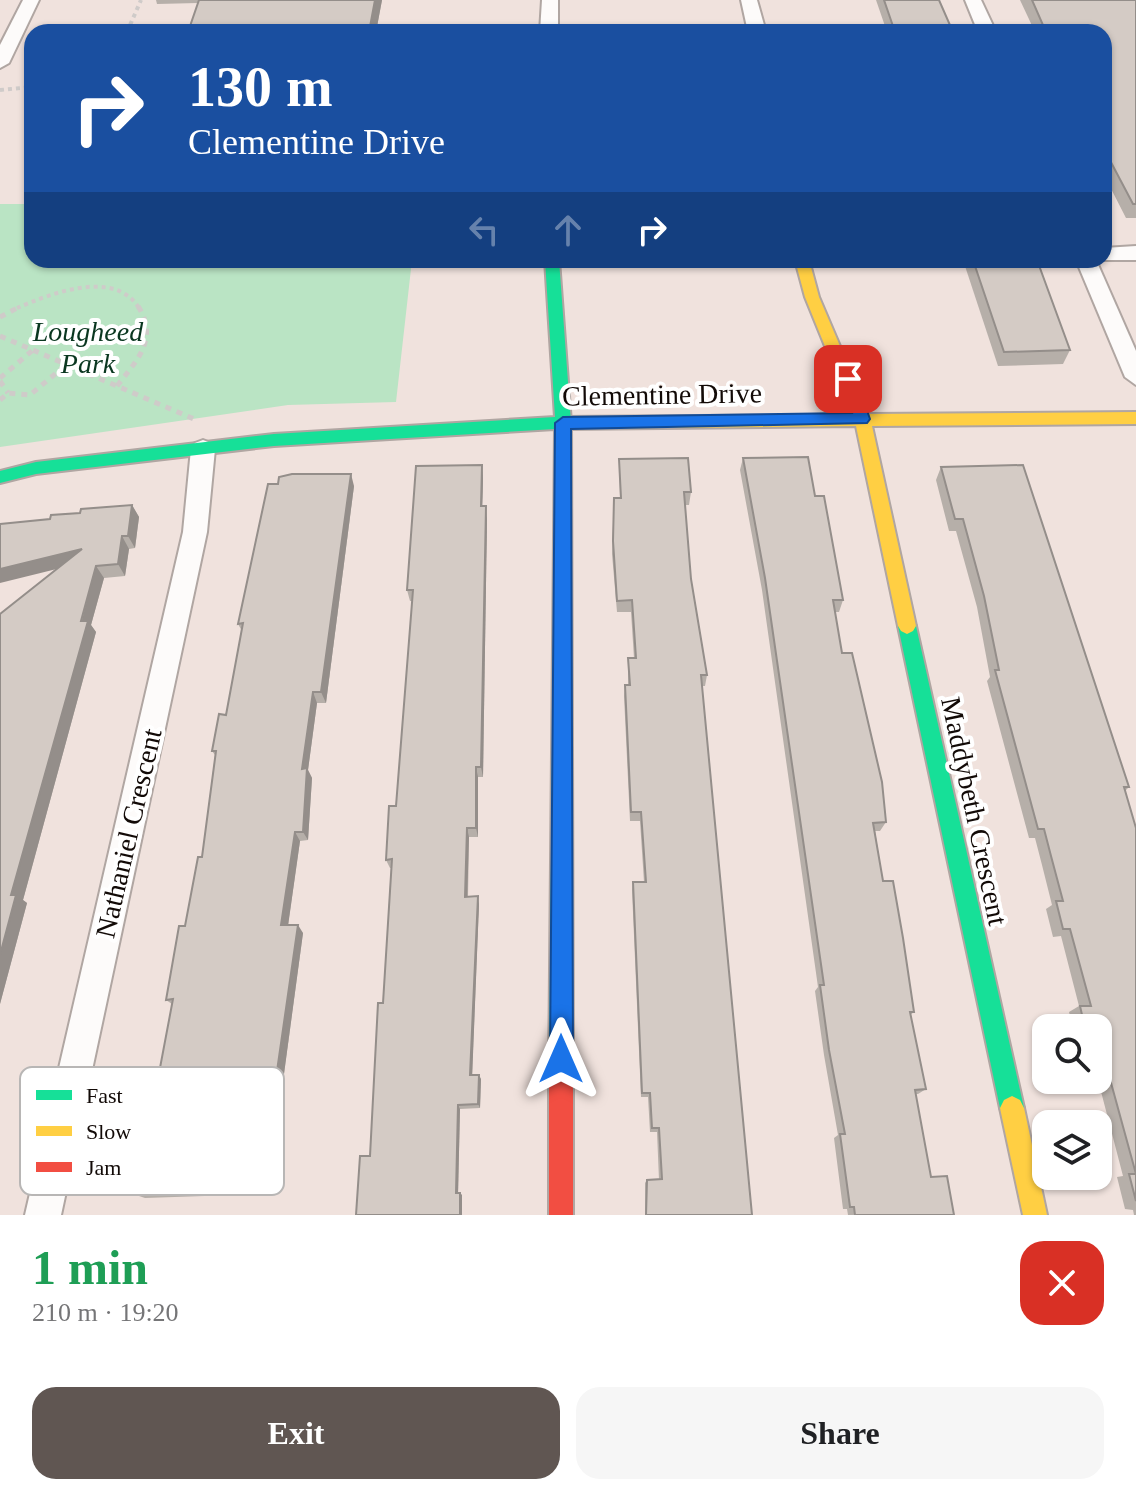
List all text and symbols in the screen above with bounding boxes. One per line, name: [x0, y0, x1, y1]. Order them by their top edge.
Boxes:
icon: right: [56, 56, 160, 160]
text: 130 m: [188, 56, 333, 118]
text: Clementine Drive: [188, 122, 445, 162]
icon: left: [462, 208, 506, 252]
icon: ahead: [546, 208, 590, 252]
icon: right: [630, 208, 674, 252]
park label: Lougheed Park: [32, 316, 144, 379]
pin: [814, 345, 882, 413]
icon: arrive: [826, 357, 870, 401]
street label: Clementine Drive: [562, 377, 762, 412]
street label: Maddybeth Crescent: [935, 694, 1014, 928]
street label: Nathaniel Crescent: [89, 725, 168, 941]
map controls: [1032, 1014, 1112, 1190]
button: search: [1032, 1014, 1112, 1094]
position arrow: [519, 1017, 603, 1101]
legend: [20, 1067, 284, 1195]
text: Fast: [86, 1083, 123, 1108]
button: layers: [1032, 1110, 1112, 1190]
text: Slow: [86, 1119, 131, 1144]
text: Jam: [86, 1155, 121, 1180]
text: 1 min: [32, 1241, 148, 1294]
button: close: [1020, 1241, 1104, 1325]
text: 210 m · 19:20: [32, 1298, 179, 1327]
button: Exit: [32, 1387, 560, 1479]
button: Share: [576, 1387, 1104, 1479]

